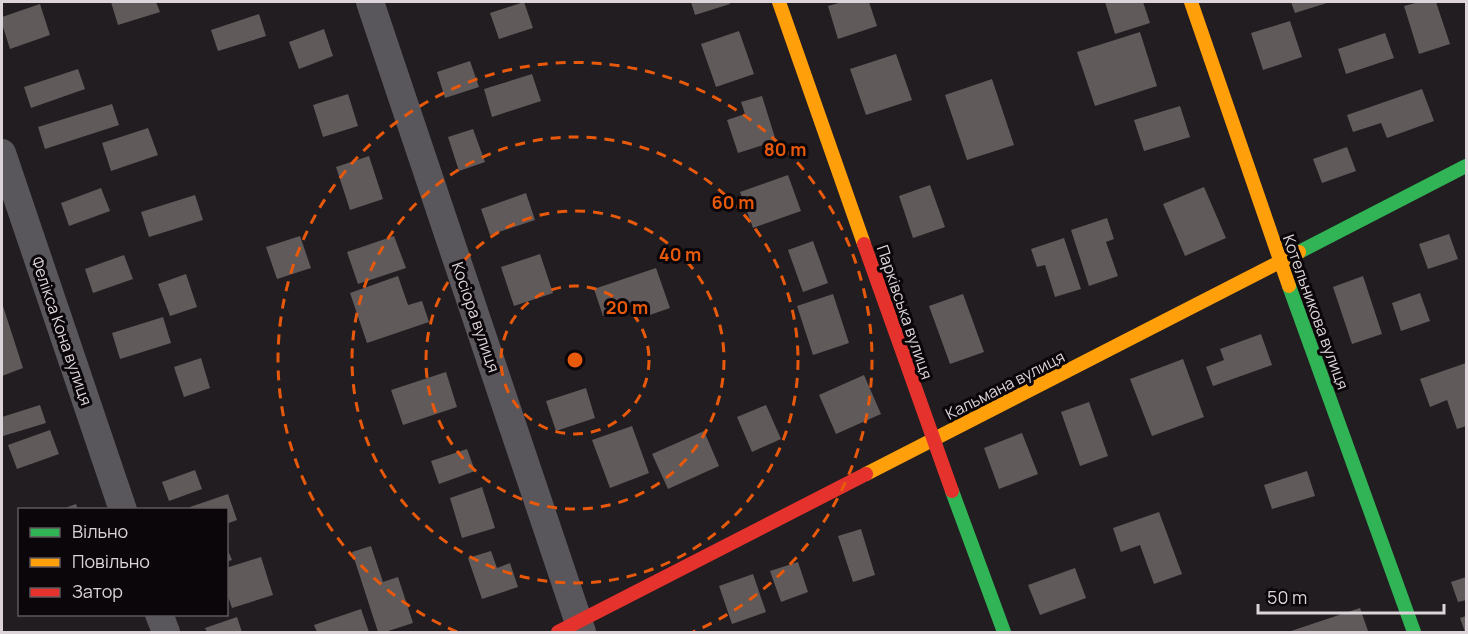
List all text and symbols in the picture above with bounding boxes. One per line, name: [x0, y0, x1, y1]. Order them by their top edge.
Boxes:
text: 80 m: [764, 137, 806, 161]
text: 60 m: [712, 190, 754, 214]
street label: Котельникова вулиця: [1278, 232, 1354, 392]
text: 40 m: [659, 242, 701, 266]
street label: Парківська вулиця: [872, 242, 938, 382]
street label: Фелікса Кона вулиця: [26, 254, 98, 408]
street label: Косіора вулиця: [447, 259, 505, 375]
text: 20 m: [606, 295, 648, 319]
street label: Кальмана вулиця: [941, 345, 1069, 425]
centre of rings: [565, 350, 585, 370]
legend: [18, 508, 228, 616]
text: Вільно: [72, 519, 128, 543]
text: Повільно: [72, 549, 150, 573]
scale bar: [1258, 577, 1444, 615]
text: Затор: [72, 579, 123, 603]
text: 50 m: [1267, 585, 1307, 609]

